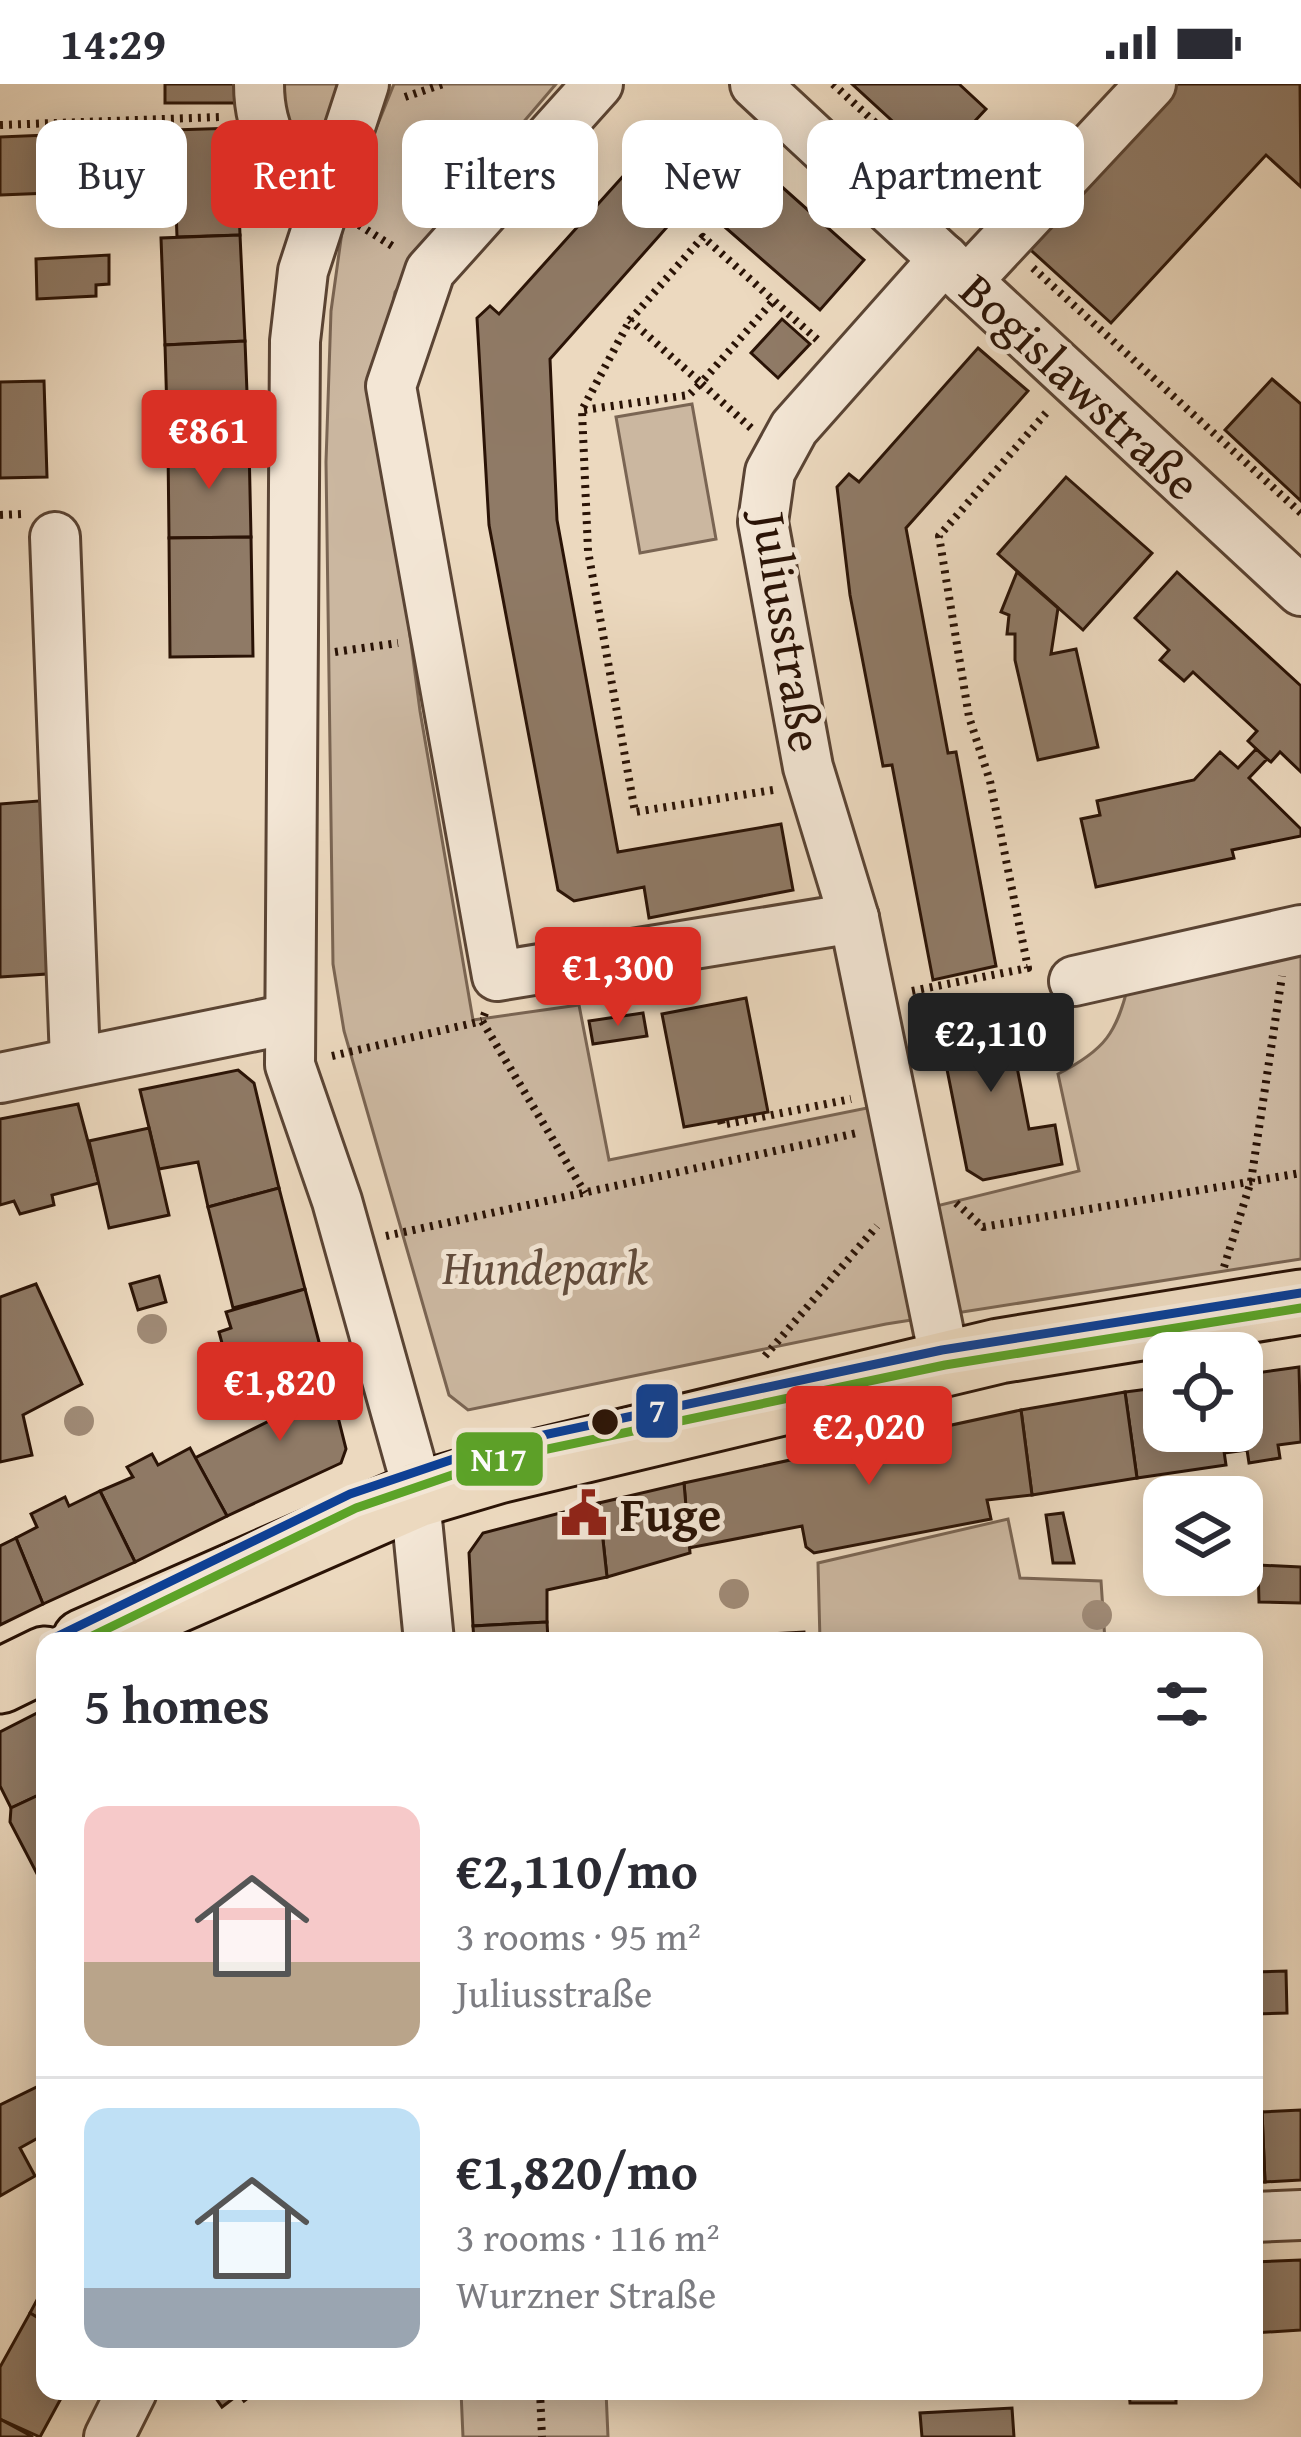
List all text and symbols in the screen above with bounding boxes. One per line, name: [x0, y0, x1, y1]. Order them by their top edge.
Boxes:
text: 14:29: [60, 10, 166, 75]
chip: Buy: [36, 120, 187, 228]
chip: Rent: [211, 120, 378, 228]
chip: Filters: [402, 120, 598, 228]
chip: New: [622, 120, 783, 228]
chip: Apartment: [807, 120, 1084, 228]
street label: Bogislawstraße: [945, 256, 1217, 516]
pin: €861: [138, 390, 280, 492]
text: €861: [169, 400, 249, 457]
street label: Juliusstraße: [734, 501, 843, 757]
pin: €1,300: [520, 927, 716, 1029]
text: €1,300: [562, 937, 674, 994]
pin: €2,110: [893, 993, 1089, 1095]
text: €2,110: [935, 1003, 1047, 1060]
park label: Hundepark: [441, 1231, 649, 1302]
map controls: [1143, 1332, 1263, 1596]
button: locate: [1143, 1332, 1263, 1452]
pin: €1,820: [182, 1342, 378, 1444]
text: €1,820: [224, 1352, 336, 1409]
line badge: 7: [634, 1382, 680, 1440]
text: 7: [648, 1386, 666, 1434]
pin: €2,020: [771, 1386, 967, 1488]
text: €2,020: [813, 1396, 925, 1453]
unlabelled marker: [589, 1406, 621, 1438]
line badge: N17: [454, 1430, 545, 1488]
text: N17: [471, 1435, 527, 1483]
button: layers: [1143, 1476, 1263, 1596]
place label: Fuge: [620, 1478, 721, 1549]
public building icon: Fuge: [559, 1488, 609, 1538]
text: 5 homes: [84, 1667, 270, 1742]
icon: filters: [1149, 1671, 1215, 1737]
text: €2,110/mo: [456, 1832, 698, 1907]
icon: home: [180, 1854, 324, 1998]
text: 3 rooms · 95 m²: [456, 1907, 701, 1964]
text: Juliusstraße: [456, 1964, 652, 2021]
text: €1,820/mo: [456, 2133, 698, 2208]
icon: home: [180, 2156, 324, 2300]
text: 3 rooms · 116 m²: [456, 2208, 720, 2265]
text: Wurzner Straße: [456, 2265, 716, 2322]

